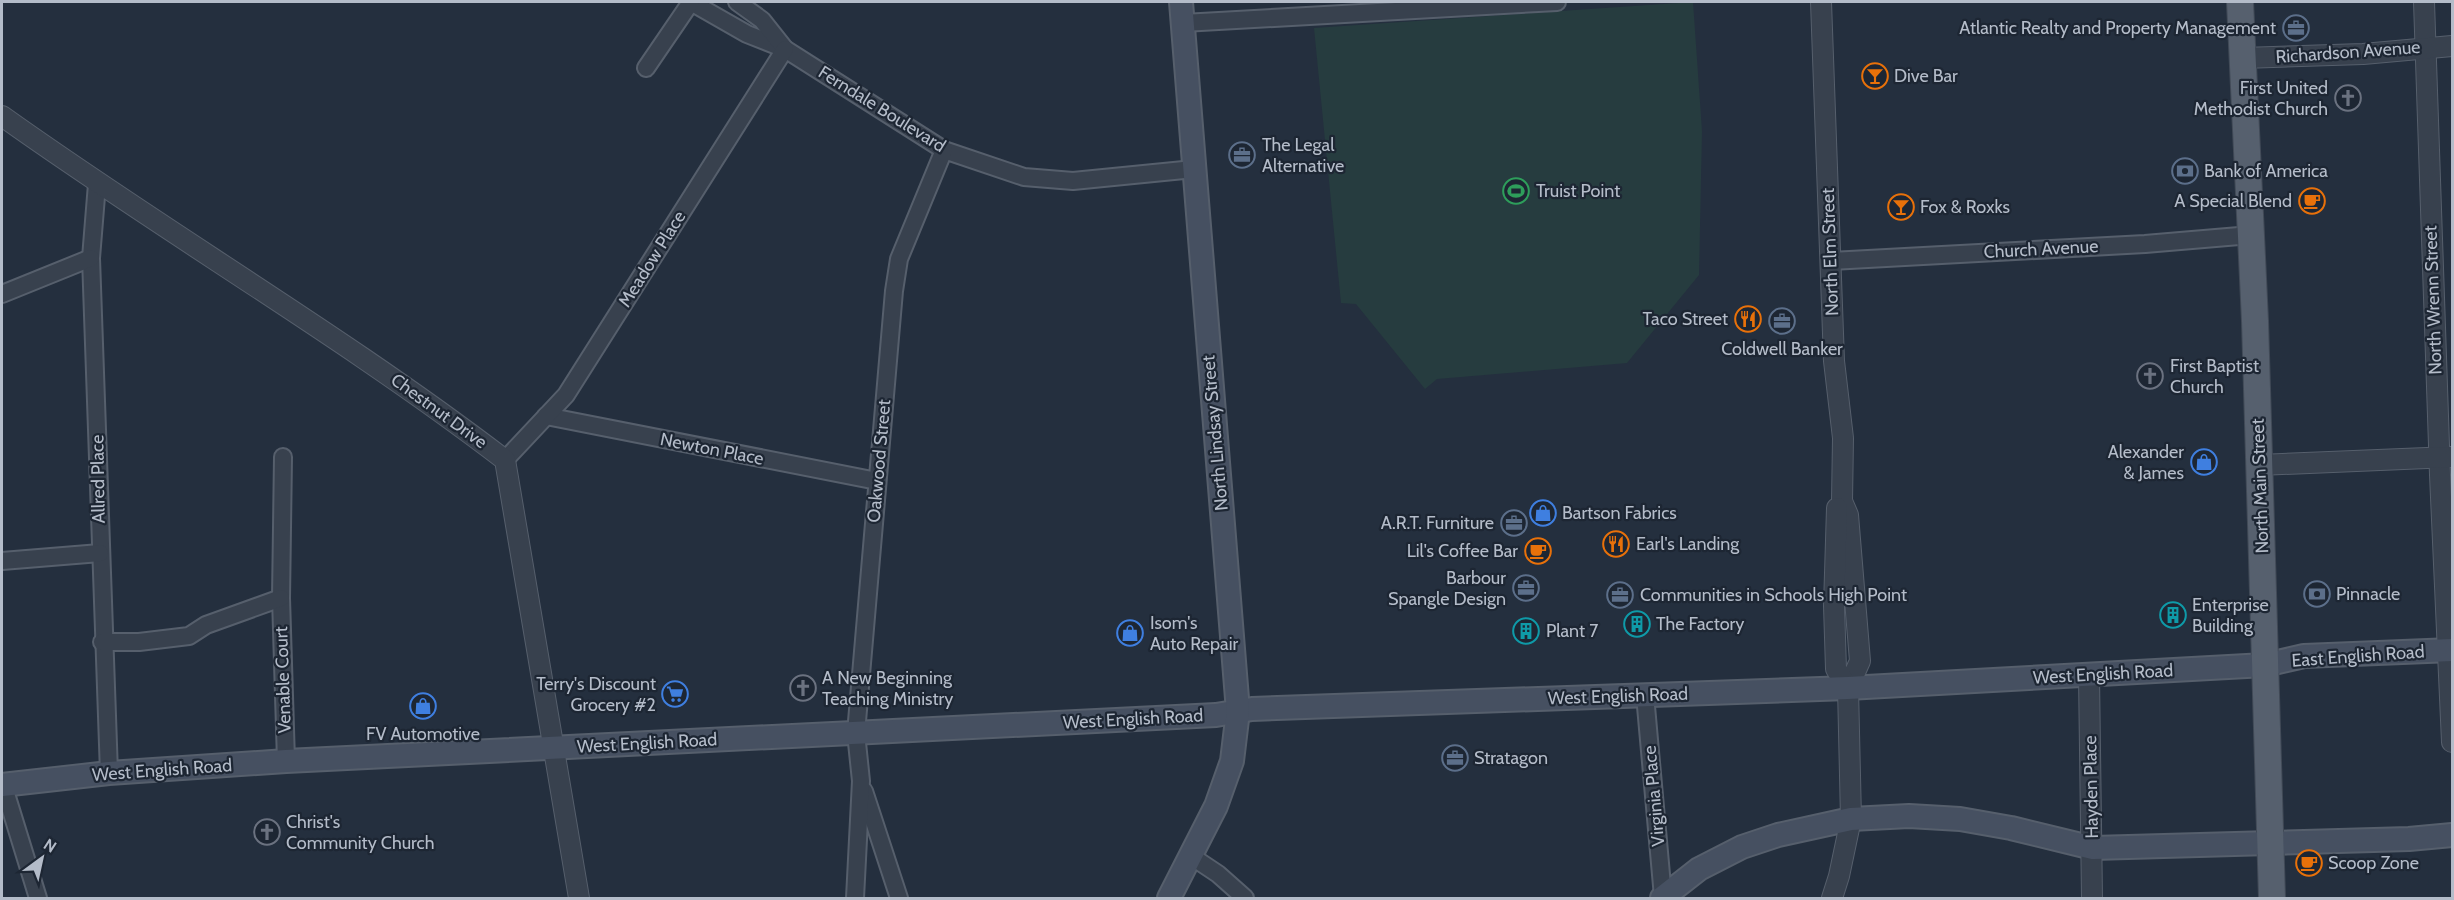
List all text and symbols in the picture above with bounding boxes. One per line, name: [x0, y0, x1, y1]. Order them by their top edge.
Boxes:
office icon: Atlantic Realty and Property Management: [2281, 13, 2311, 43]
place label: Atlantic Realty and Property Management: [1959, 17, 2276, 39]
street label: Richardson Avenue: [2275, 36, 2421, 68]
street label: Ferndale Boulevard: [814, 61, 950, 157]
bar icon: Dive Bar: [1860, 61, 1890, 91]
place label: Dive Bar: [1894, 65, 1958, 87]
place label: First United Methodist Church: [2194, 77, 2328, 120]
church icon: First United Methodist Church: [2333, 83, 2363, 113]
place label: The Legal Alternative: [1262, 134, 1344, 177]
office icon: The Legal Alternative: [1227, 140, 1257, 170]
bank icon: Bank of America: [2170, 156, 2200, 186]
place label: Bank of America: [2204, 160, 2328, 182]
sports icon: Truist Point: [1501, 176, 1531, 206]
place label: Truist Point: [1536, 180, 1620, 202]
cafe icon: A Special Blend: [2297, 186, 2327, 216]
street label: North Elm Street: [1817, 188, 1843, 316]
place label: A Special Blend: [2174, 190, 2292, 212]
bar icon: Fox & Roxks: [1886, 192, 1916, 222]
place label: Fox & Roxks: [1920, 196, 2010, 218]
street label: Meadow Place: [614, 207, 690, 311]
street label: North Wrenn Street: [2419, 225, 2447, 375]
street label: Church Avenue: [1983, 235, 2099, 263]
restaurant icon: Taco Street: [1733, 304, 1763, 334]
office icon: Coldwell Banker: [1767, 306, 1797, 336]
place label: Taco Street: [1643, 308, 1728, 330]
place label: Coldwell Banker: [1721, 338, 1843, 360]
street label: North Lindsay Street: [1197, 354, 1233, 512]
place label: First Baptist Church: [2170, 355, 2259, 398]
church icon: First Baptist Church: [2135, 361, 2165, 391]
street label: Chestnut Drive: [387, 369, 491, 453]
street label: Oakwood Street: [863, 399, 895, 523]
street label: North Main Street: [2247, 418, 2273, 554]
street label: Newton Place: [658, 428, 766, 470]
street label: Allred Place: [86, 435, 110, 523]
place label: Alexander & James: [2108, 441, 2184, 484]
shop icon: Alexander & James: [2189, 447, 2219, 477]
shop icon: Bartson Fabrics: [1528, 498, 1558, 528]
place label: Bartson Fabrics: [1562, 502, 1677, 524]
office icon: A.R.T. Furniture: [1499, 508, 1529, 538]
place label: A.R.T. Furniture: [1381, 512, 1494, 534]
restaurant icon: Earl's Landing: [1601, 529, 1631, 559]
place label: Earl's Landing: [1636, 533, 1740, 555]
cafe icon: Lil's Coffee Bar: [1523, 536, 1553, 566]
place label: Lil's Coffee Bar: [1407, 540, 1518, 562]
place label: Barbour Spangle Design: [1388, 567, 1506, 610]
office icon: Barbour Spangle Design: [1511, 573, 1541, 603]
bank icon: Pinnacle: [2302, 579, 2332, 609]
office icon: Communities in Schools High Point: [1605, 580, 1635, 610]
place label: Pinnacle: [2336, 583, 2400, 605]
place label: Communities in Schools High Point: [1640, 584, 1907, 606]
place label: Enterprise Building: [2192, 594, 2269, 637]
building icon: Enterprise Building: [2158, 600, 2188, 630]
building icon: The Factory: [1622, 609, 1652, 639]
place label: Isom's Auto Repair: [1150, 612, 1238, 655]
place label: The Factory: [1656, 613, 1744, 635]
building icon: Plant 7: [1511, 616, 1541, 646]
shop icon: Isom's Auto Repair: [1115, 618, 1145, 648]
place label: Plant 7: [1546, 620, 1598, 642]
street label: Venable Court: [270, 626, 296, 734]
street label: East English Road: [2291, 640, 2425, 672]
street label: West English Road: [2032, 659, 2174, 689]
place label: A New Beginning Teaching Ministry: [822, 667, 953, 710]
place label: Terry's Discount Grocery #2: [536, 673, 656, 716]
church icon: A New Beginning Teaching Ministry: [788, 673, 818, 703]
supermarket icon: Terry's Discount Grocery #2: [660, 679, 690, 709]
street label: West English Road: [1548, 683, 1688, 709]
shop icon: FV Automotive: [408, 691, 438, 721]
street label: West English Road: [1062, 704, 1204, 734]
place label: FV Automotive: [366, 723, 480, 745]
street label: West English Road: [576, 728, 718, 758]
street label: Hayden Place: [2079, 735, 2103, 839]
office icon: Stratagon: [1440, 743, 1470, 773]
street label: Virginia Place: [1639, 745, 1669, 847]
place label: Stratagon: [1474, 747, 1548, 769]
street label: West English Road: [91, 754, 233, 786]
place label: Christ's Community Church: [286, 811, 434, 854]
church icon: Christ's Community Church: [252, 817, 282, 847]
north arrow: [12, 828, 72, 888]
text: N: [40, 835, 60, 857]
cafe icon: Scoop Zone: [2294, 848, 2324, 878]
place label: Scoop Zone: [2328, 852, 2419, 874]

